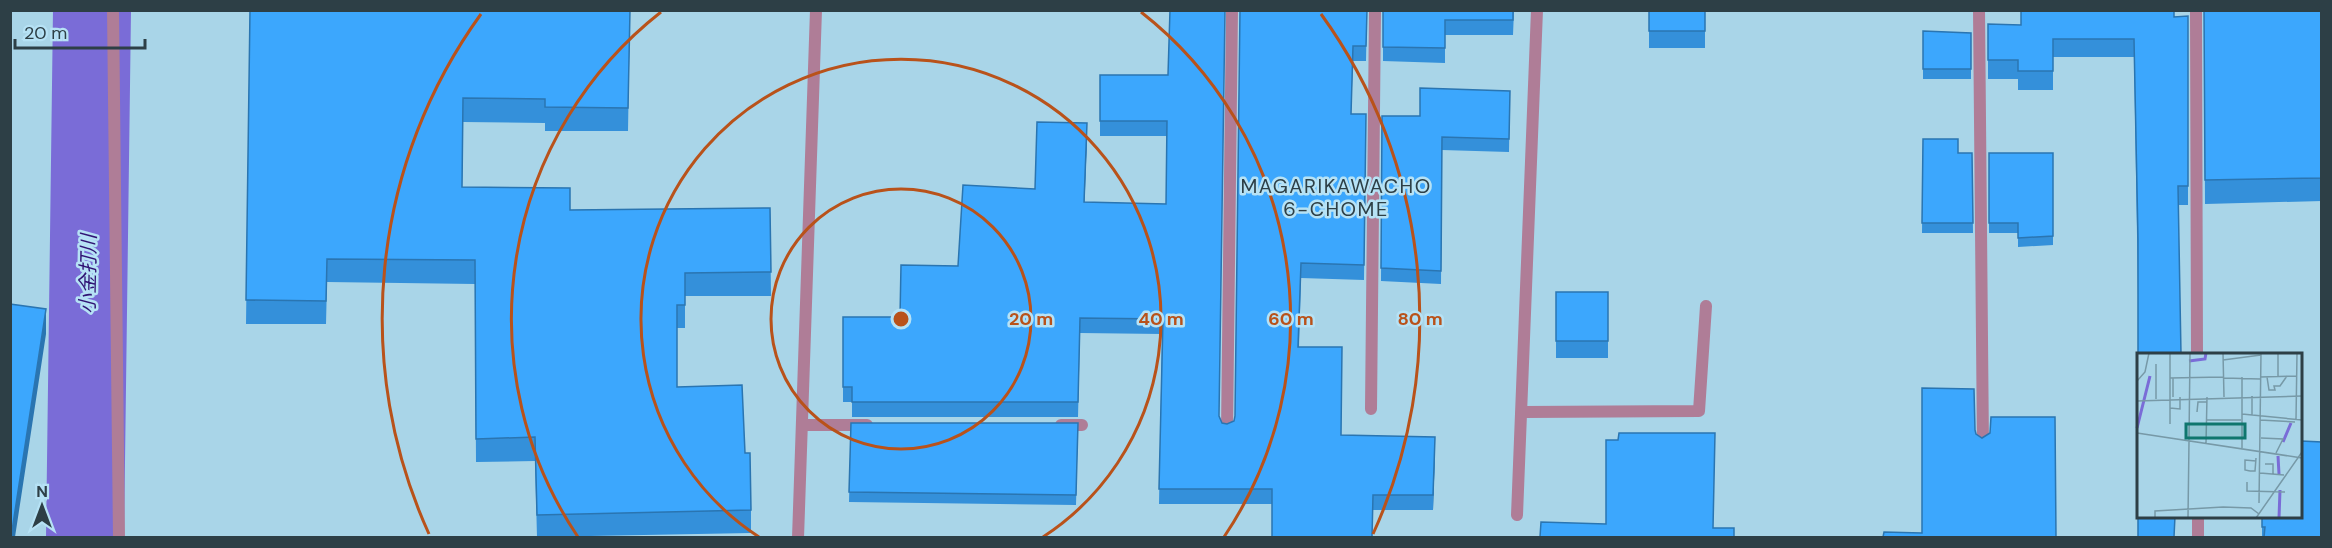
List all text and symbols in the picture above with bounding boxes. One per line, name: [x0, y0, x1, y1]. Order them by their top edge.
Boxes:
scale bar: [15, 12, 146, 50]
text: 20 m: [24, 21, 67, 45]
district label: MAGARIKAWACHO 6-CHOME: [1240, 173, 1432, 222]
water label: 小金打川: [74, 232, 102, 314]
text: 20 m: [1009, 307, 1053, 331]
text: 40 m: [1138, 307, 1184, 331]
text: 60 m: [1268, 307, 1314, 331]
text: 80 m: [1397, 307, 1443, 331]
centre of rings: [891, 309, 911, 329]
inset map: [2137, 353, 2302, 518]
north arrow: [12, 476, 72, 536]
text: N: [36, 481, 48, 502]

